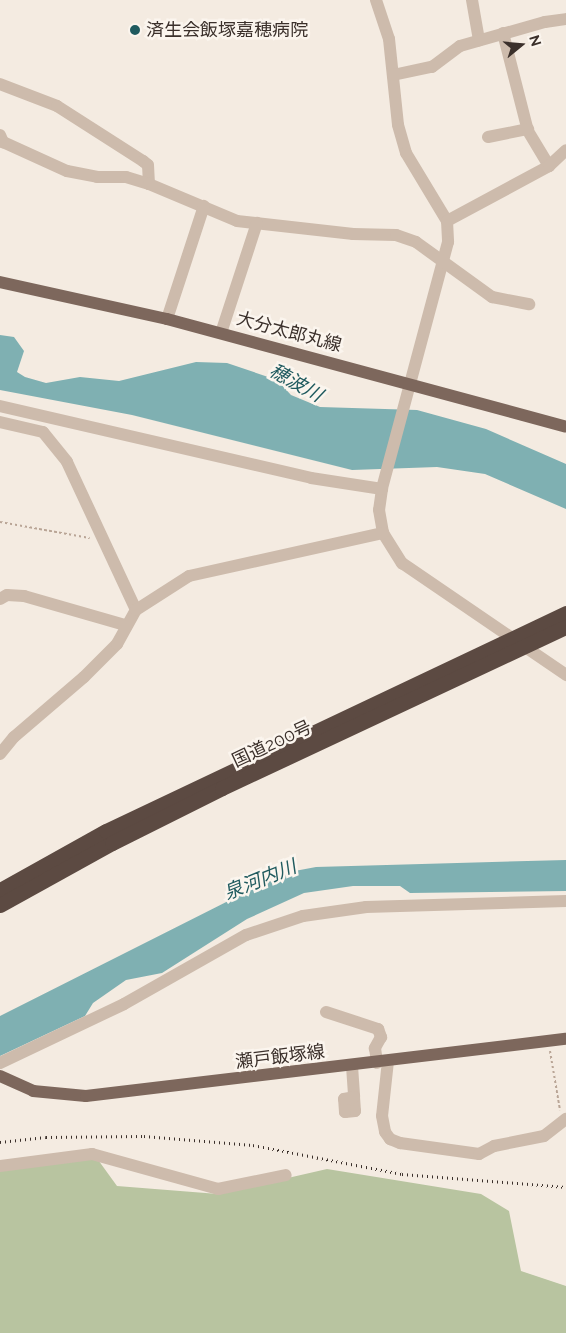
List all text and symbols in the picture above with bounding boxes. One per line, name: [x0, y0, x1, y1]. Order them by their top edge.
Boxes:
place label: 済生会飯塚嘉穂病院: [146, 19, 308, 41]
north arrow: [496, 20, 546, 70]
marker: 済生会飯塚嘉穂病院: [128, 23, 142, 37]
text: N: [526, 33, 545, 48]
street label: 大分太郎丸線: [234, 308, 344, 356]
water label: 穂波川: [266, 359, 326, 407]
street label: 国道200号: [229, 716, 315, 772]
water label: 泉河内川: [220, 855, 300, 905]
street label: 瀬戸飯塚線: [234, 1041, 326, 1073]

